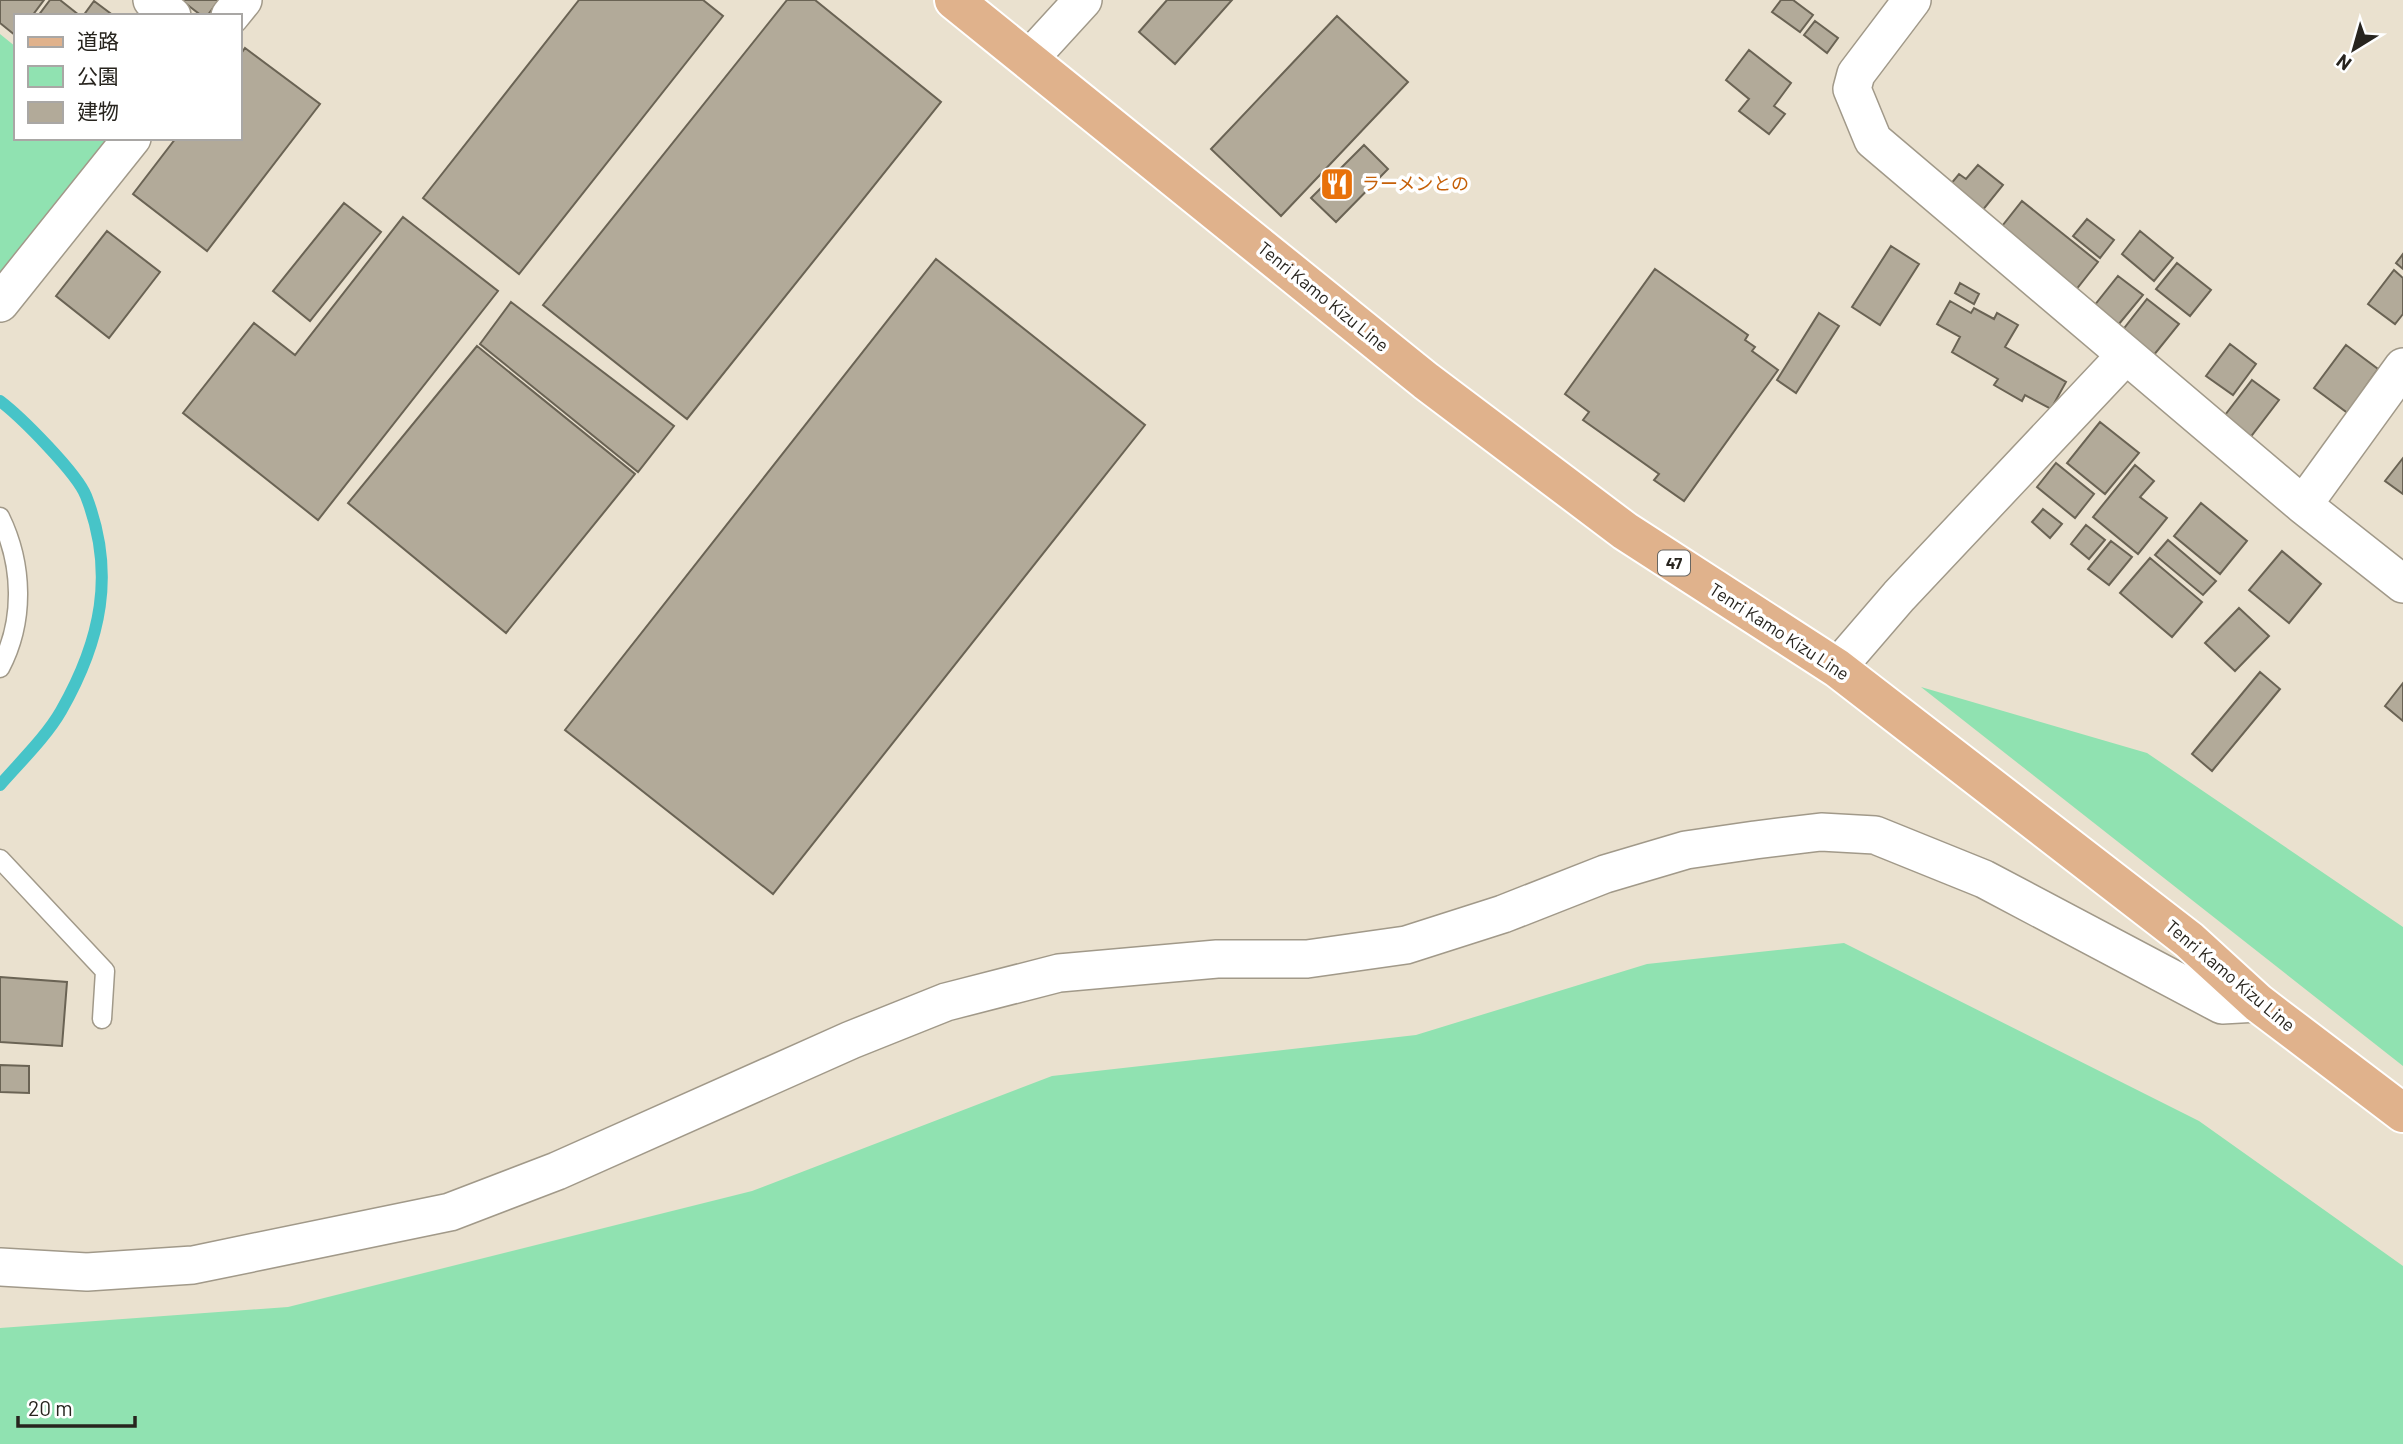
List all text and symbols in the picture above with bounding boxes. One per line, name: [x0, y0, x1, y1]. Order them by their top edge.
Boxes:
legend: [14, 14, 242, 140]
north arrow: [2319, 14, 2389, 84]
text: 道路: [77, 28, 119, 53]
text: N: [2331, 50, 2355, 76]
text: 公園: [77, 63, 119, 88]
text: 建物: [77, 98, 119, 123]
restaurant icon: ラーメンとの: [1318, 165, 1356, 203]
place label: ラーメンとの: [1362, 172, 1469, 194]
street label: Tenri Kamo Kizu Line: [1254, 237, 1394, 356]
road number: 47: [1658, 550, 1690, 576]
street label: Tenri Kamo Kizu Line: [1706, 578, 1854, 685]
street label: Tenri Kamo Kizu Line: [2161, 915, 2300, 1036]
scale bar: [18, 1384, 135, 1428]
text: 20 m: [28, 1395, 73, 1420]

